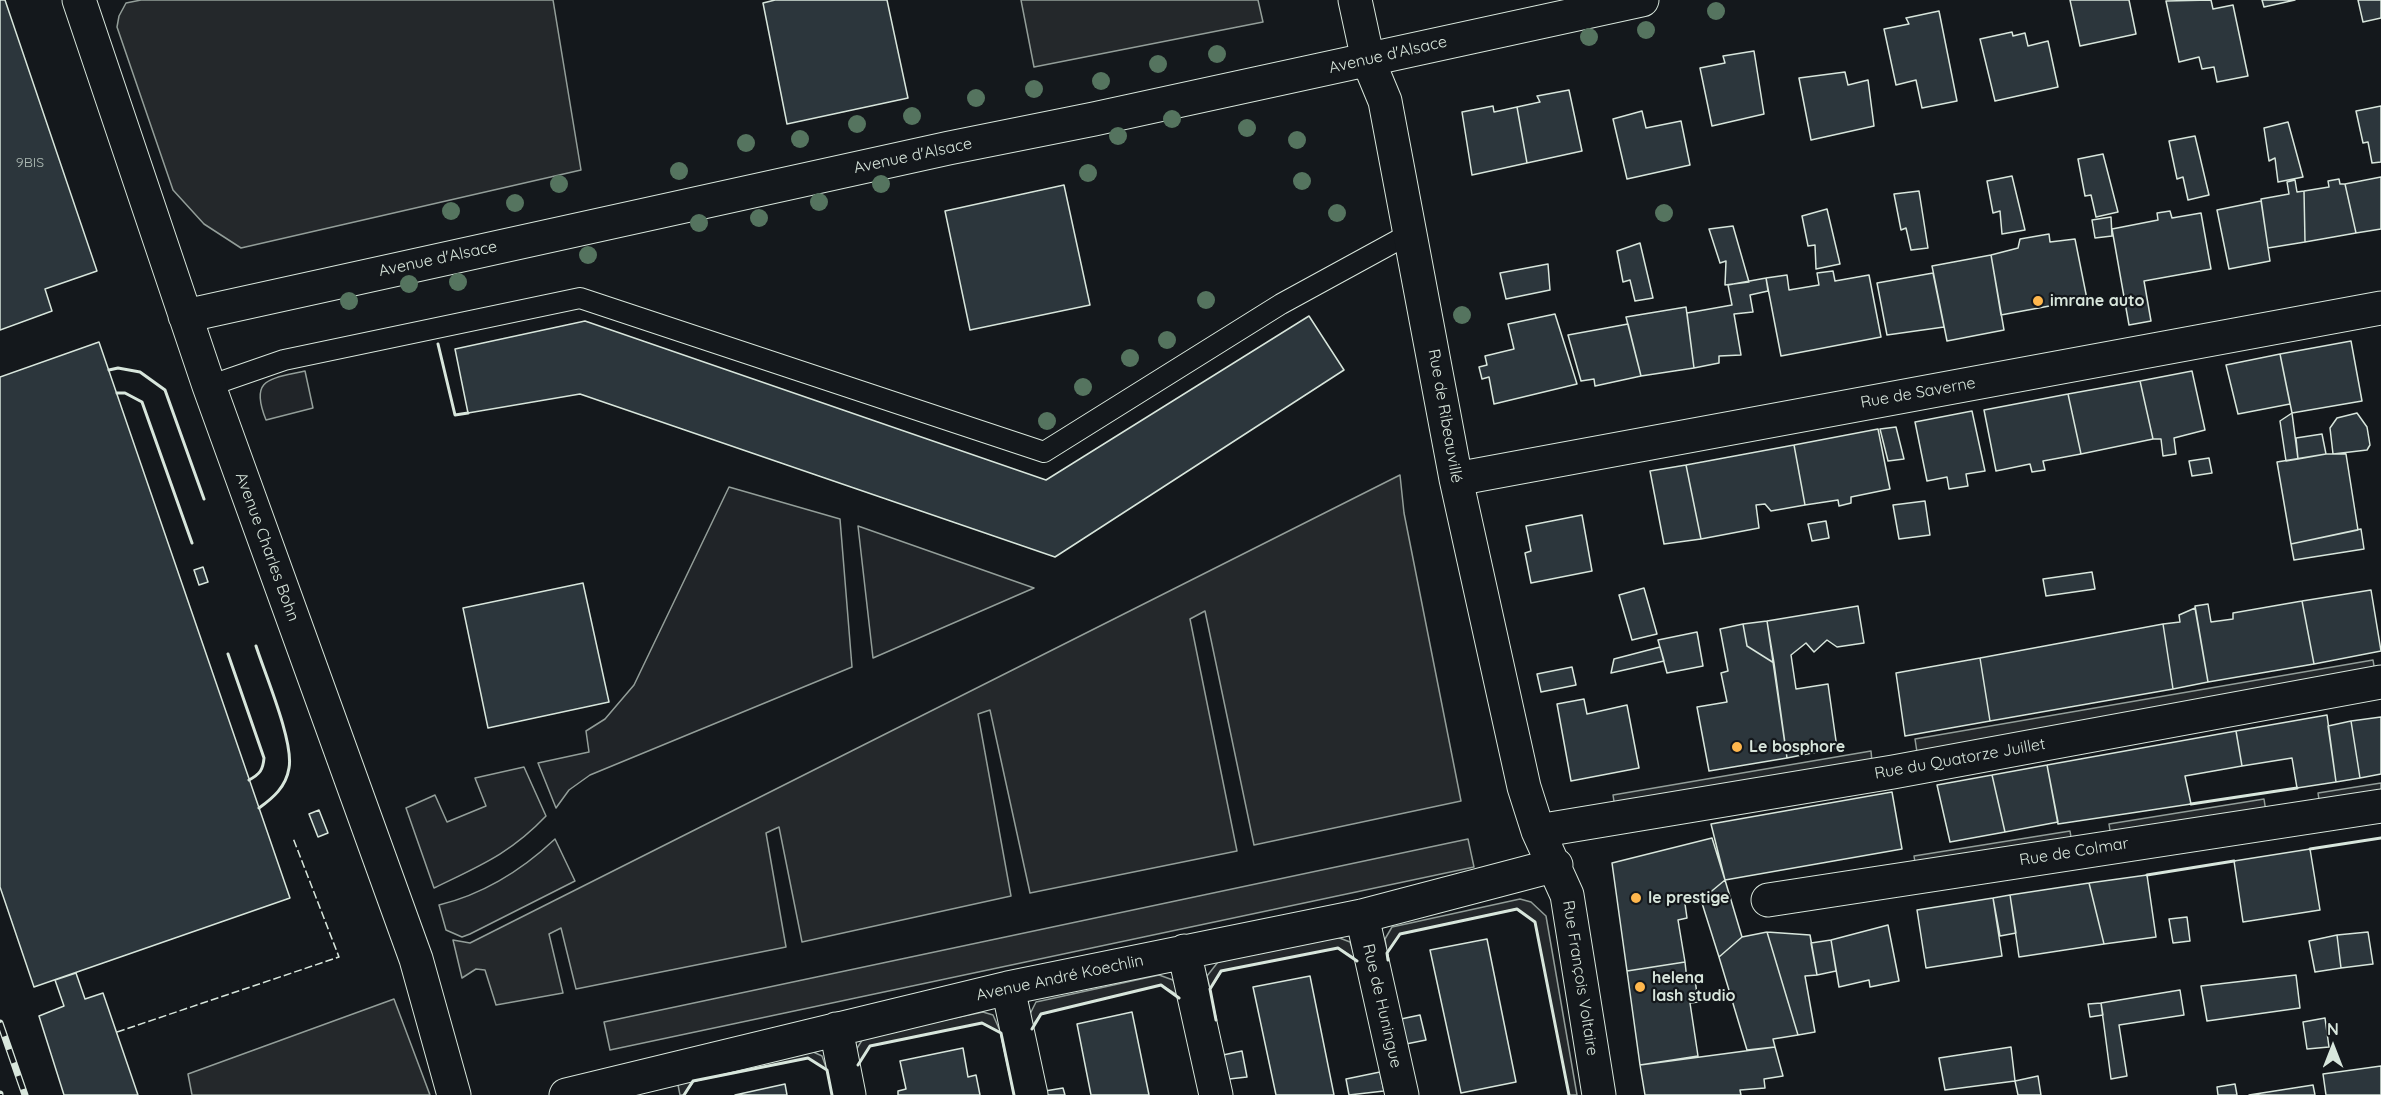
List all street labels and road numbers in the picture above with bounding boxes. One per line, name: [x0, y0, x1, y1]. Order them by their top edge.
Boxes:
street label: Avenue d'Alsace: [1327, 32, 1449, 78]
street label: Avenue d'Alsace: [852, 134, 974, 178]
street label: Avenue d'Alsace: [377, 237, 499, 281]
street label: Rue de Ribeauvillé: [1424, 347, 1466, 485]
street label: Rue de Saverne: [1859, 373, 1977, 413]
street label: Avenue Charles Bohn: [231, 470, 303, 624]
street label: Rue du Quatorze Juillet: [1873, 735, 2047, 783]
street label: Rue de Colmar: [2018, 834, 2130, 870]
street label: Rue François Voltaire: [1558, 899, 1602, 1057]
street label: Rue de Huningue: [1358, 942, 1406, 1070]
street label: Avenue André Koechlin: [975, 951, 1145, 1005]

